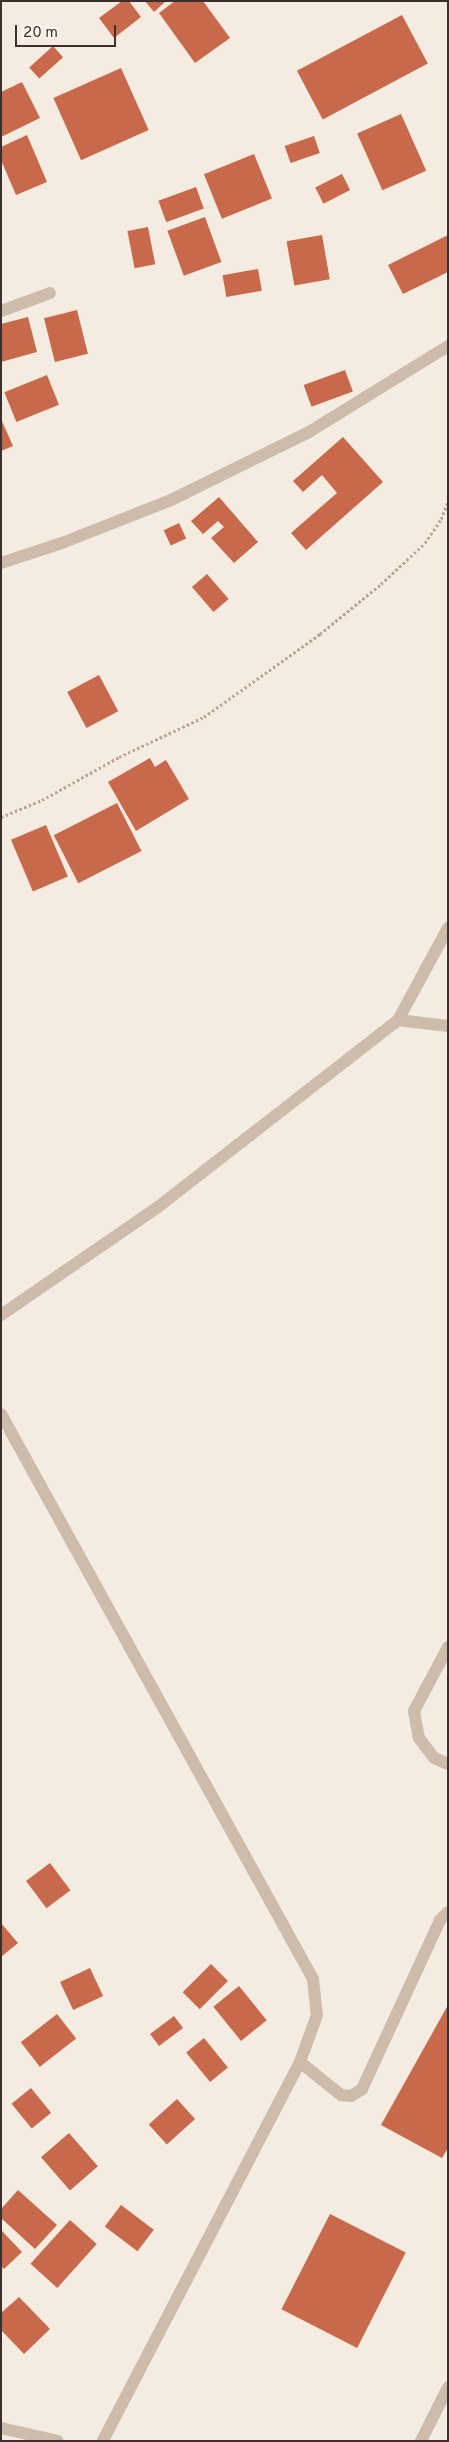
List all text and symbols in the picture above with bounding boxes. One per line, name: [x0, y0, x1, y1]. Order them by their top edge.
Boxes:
scale bar: [18, 15, 119, 47]
text: 20 m: [23, 24, 58, 43]

